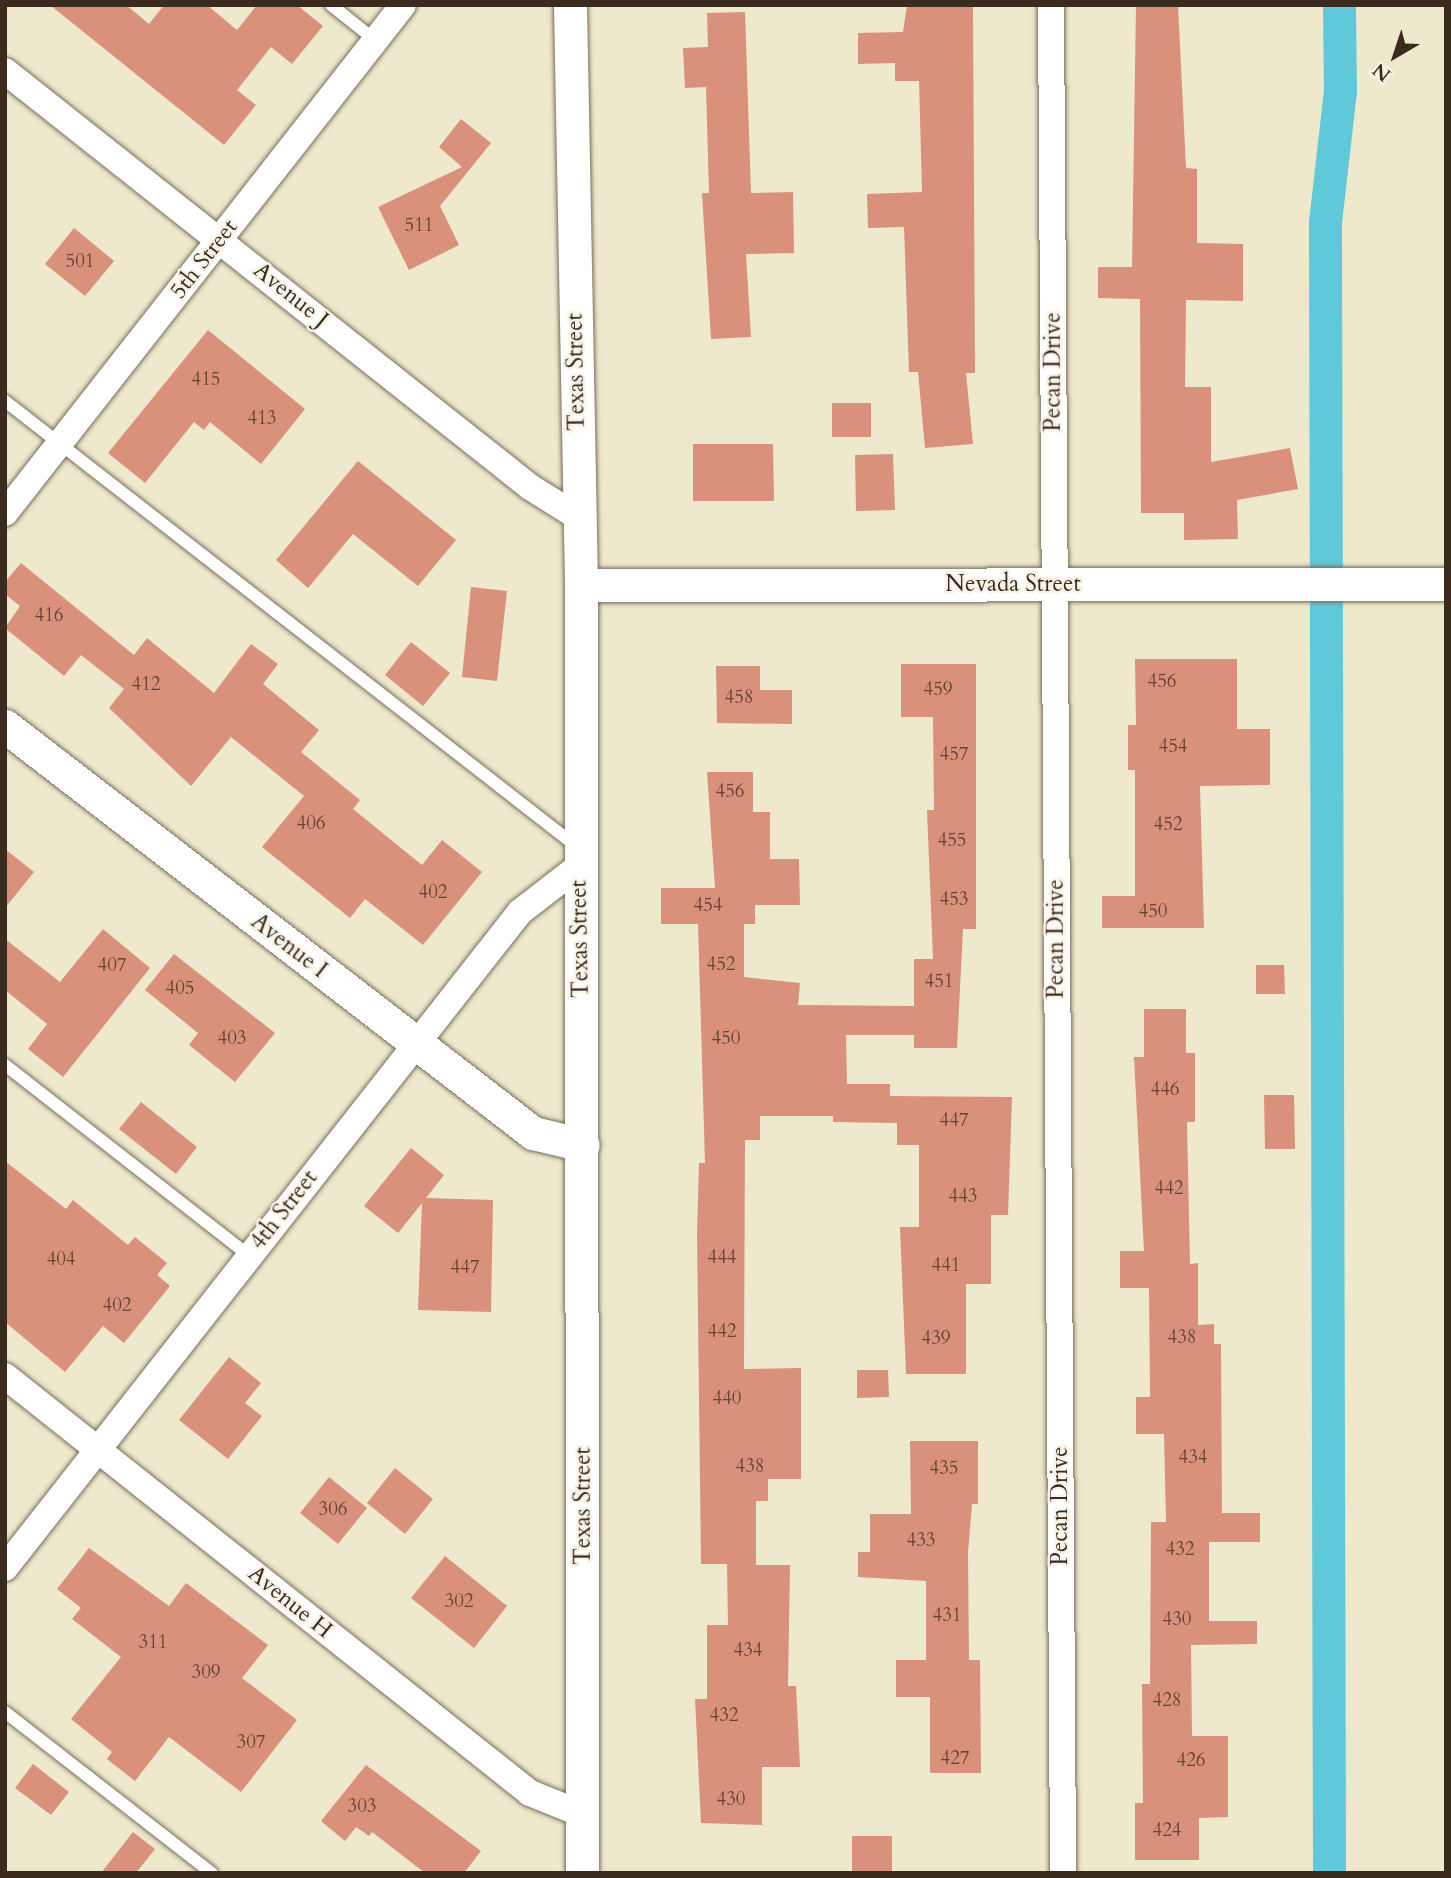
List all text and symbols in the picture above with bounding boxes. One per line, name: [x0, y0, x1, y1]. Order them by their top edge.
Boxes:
north arrow: [1360, 21, 1430, 91]
text: N: [1367, 57, 1396, 88]
street label: 5th Street: [164, 214, 244, 304]
house number: 511: [404, 215, 434, 237]
house number: 501: [65, 251, 95, 273]
street label: Avenue J: [248, 256, 334, 334]
street label: Pecan Drive: [1039, 312, 1067, 432]
street label: Texas Street: [561, 313, 591, 431]
house number: 415: [191, 369, 221, 391]
house number: 413: [247, 408, 277, 430]
street label: Nevada Street: [945, 570, 1081, 598]
house number: 416: [34, 605, 64, 627]
house number: 456: [1147, 671, 1177, 693]
house number: 412: [131, 674, 161, 696]
house number: 459: [923, 679, 953, 701]
house number: 458: [724, 687, 754, 709]
house number: 454: [1158, 736, 1188, 758]
house number: 457: [939, 744, 969, 766]
house number: 456: [715, 781, 745, 803]
house number: 406: [296, 813, 326, 835]
house number: 452: [1153, 814, 1183, 836]
house number: 455: [937, 830, 967, 852]
street label: Pecan Drive: [1042, 879, 1070, 999]
street label: Texas Street: [565, 880, 595, 998]
house number: 402: [418, 882, 448, 904]
house number: 453: [939, 889, 969, 911]
house number: 454: [693, 895, 723, 917]
house number: 450: [1138, 901, 1168, 923]
street label: Avenue I: [246, 908, 332, 984]
house number: 452: [706, 954, 736, 976]
house number: 407: [97, 955, 127, 977]
house number: 451: [924, 971, 954, 993]
house number: 405: [165, 978, 195, 1000]
house number: 403: [217, 1028, 247, 1050]
house number: 450: [711, 1028, 741, 1050]
house number: 446: [1150, 1079, 1180, 1101]
house number: 447: [939, 1110, 969, 1132]
street label: 4th Street: [244, 1165, 324, 1255]
house number: 442: [1154, 1178, 1184, 1200]
house number: 443: [948, 1186, 978, 1208]
house number: 444: [707, 1247, 737, 1269]
house number: 404: [46, 1249, 76, 1271]
house number: 441: [931, 1255, 961, 1277]
house number: 447: [450, 1257, 480, 1279]
house number: 402: [102, 1295, 132, 1317]
house number: 442: [707, 1321, 737, 1343]
house number: 438: [1167, 1327, 1197, 1349]
house number: 439: [921, 1328, 951, 1350]
house number: 440: [712, 1388, 742, 1410]
street label: Pecan Drive: [1046, 1446, 1074, 1566]
street label: Texas Street: [569, 1447, 597, 1565]
house number: 434: [1178, 1447, 1208, 1469]
house number: 438: [735, 1456, 765, 1478]
house number: 435: [929, 1458, 959, 1480]
house number: 306: [318, 1499, 348, 1521]
house number: 433: [906, 1530, 936, 1552]
house number: 432: [1165, 1539, 1195, 1561]
street label: Avenue H: [242, 1560, 338, 1644]
house number: 302: [444, 1591, 474, 1613]
house number: 431: [932, 1605, 962, 1627]
house number: 430: [1162, 1609, 1192, 1631]
house number: 311: [138, 1632, 168, 1654]
house number: 434: [733, 1640, 763, 1662]
house number: 309: [191, 1662, 221, 1684]
house number: 428: [1152, 1690, 1182, 1712]
house number: 432: [709, 1705, 739, 1727]
house number: 307: [236, 1732, 266, 1754]
house number: 427: [940, 1748, 970, 1770]
house number: 426: [1176, 1750, 1206, 1772]
house number: 430: [716, 1789, 746, 1811]
house number: 303: [347, 1796, 377, 1818]
house number: 424: [1152, 1820, 1182, 1842]

